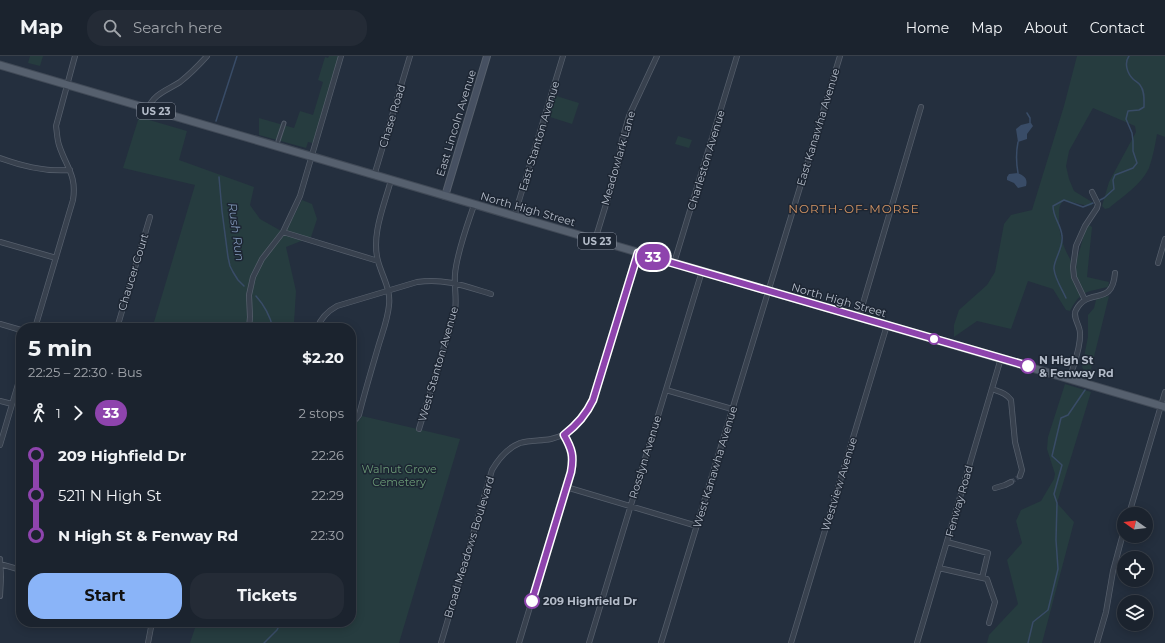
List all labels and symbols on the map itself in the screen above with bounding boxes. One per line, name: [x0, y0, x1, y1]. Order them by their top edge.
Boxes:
street label: East Kanawha Avenue: [793, 66, 843, 188]
street label: East Lincoln Avenue: [433, 67, 479, 178]
street label: East Stanton Avenue: [516, 79, 563, 193]
street label: Chase Road: [376, 83, 408, 149]
road number: US 23: [137, 103, 175, 119]
street label: Charleston Avenue: [684, 108, 728, 212]
street label: Meadowlark Lane: [598, 109, 638, 207]
street label: North High Street: [479, 189, 578, 229]
district label: NORTH-OF-MORSE: [788, 201, 920, 216]
water label: Rush Run: [225, 202, 248, 262]
street label: Chaucer Court: [115, 231, 152, 312]
road number: US 23: [578, 233, 616, 249]
line badge: 33: [635, 244, 671, 270]
street label: North High Street: [790, 280, 889, 320]
street label: West Stanton Avenue: [415, 305, 461, 423]
unlabelled marker: [928, 333, 940, 345]
place label: N High St & Fenway Rd: [1039, 353, 1114, 380]
marker: N High St & Fenway Rd: [1020, 358, 1036, 374]
street label: West Kanawha Avenue: [690, 404, 740, 530]
street label: Rosslyn Avenue: [626, 413, 664, 500]
street label: Westview Avenue: [818, 435, 860, 533]
park label: Walnut Grove Cemetery: [361, 462, 437, 489]
street label: Fenway Road: [942, 463, 976, 539]
street label: Broad Meadows Boulevard: [441, 474, 497, 620]
north arrow: [1117, 507, 1153, 543]
marker: 209 Highfield Dr: [524, 593, 540, 609]
place label: 209 Highfield Dr: [543, 594, 637, 608]

